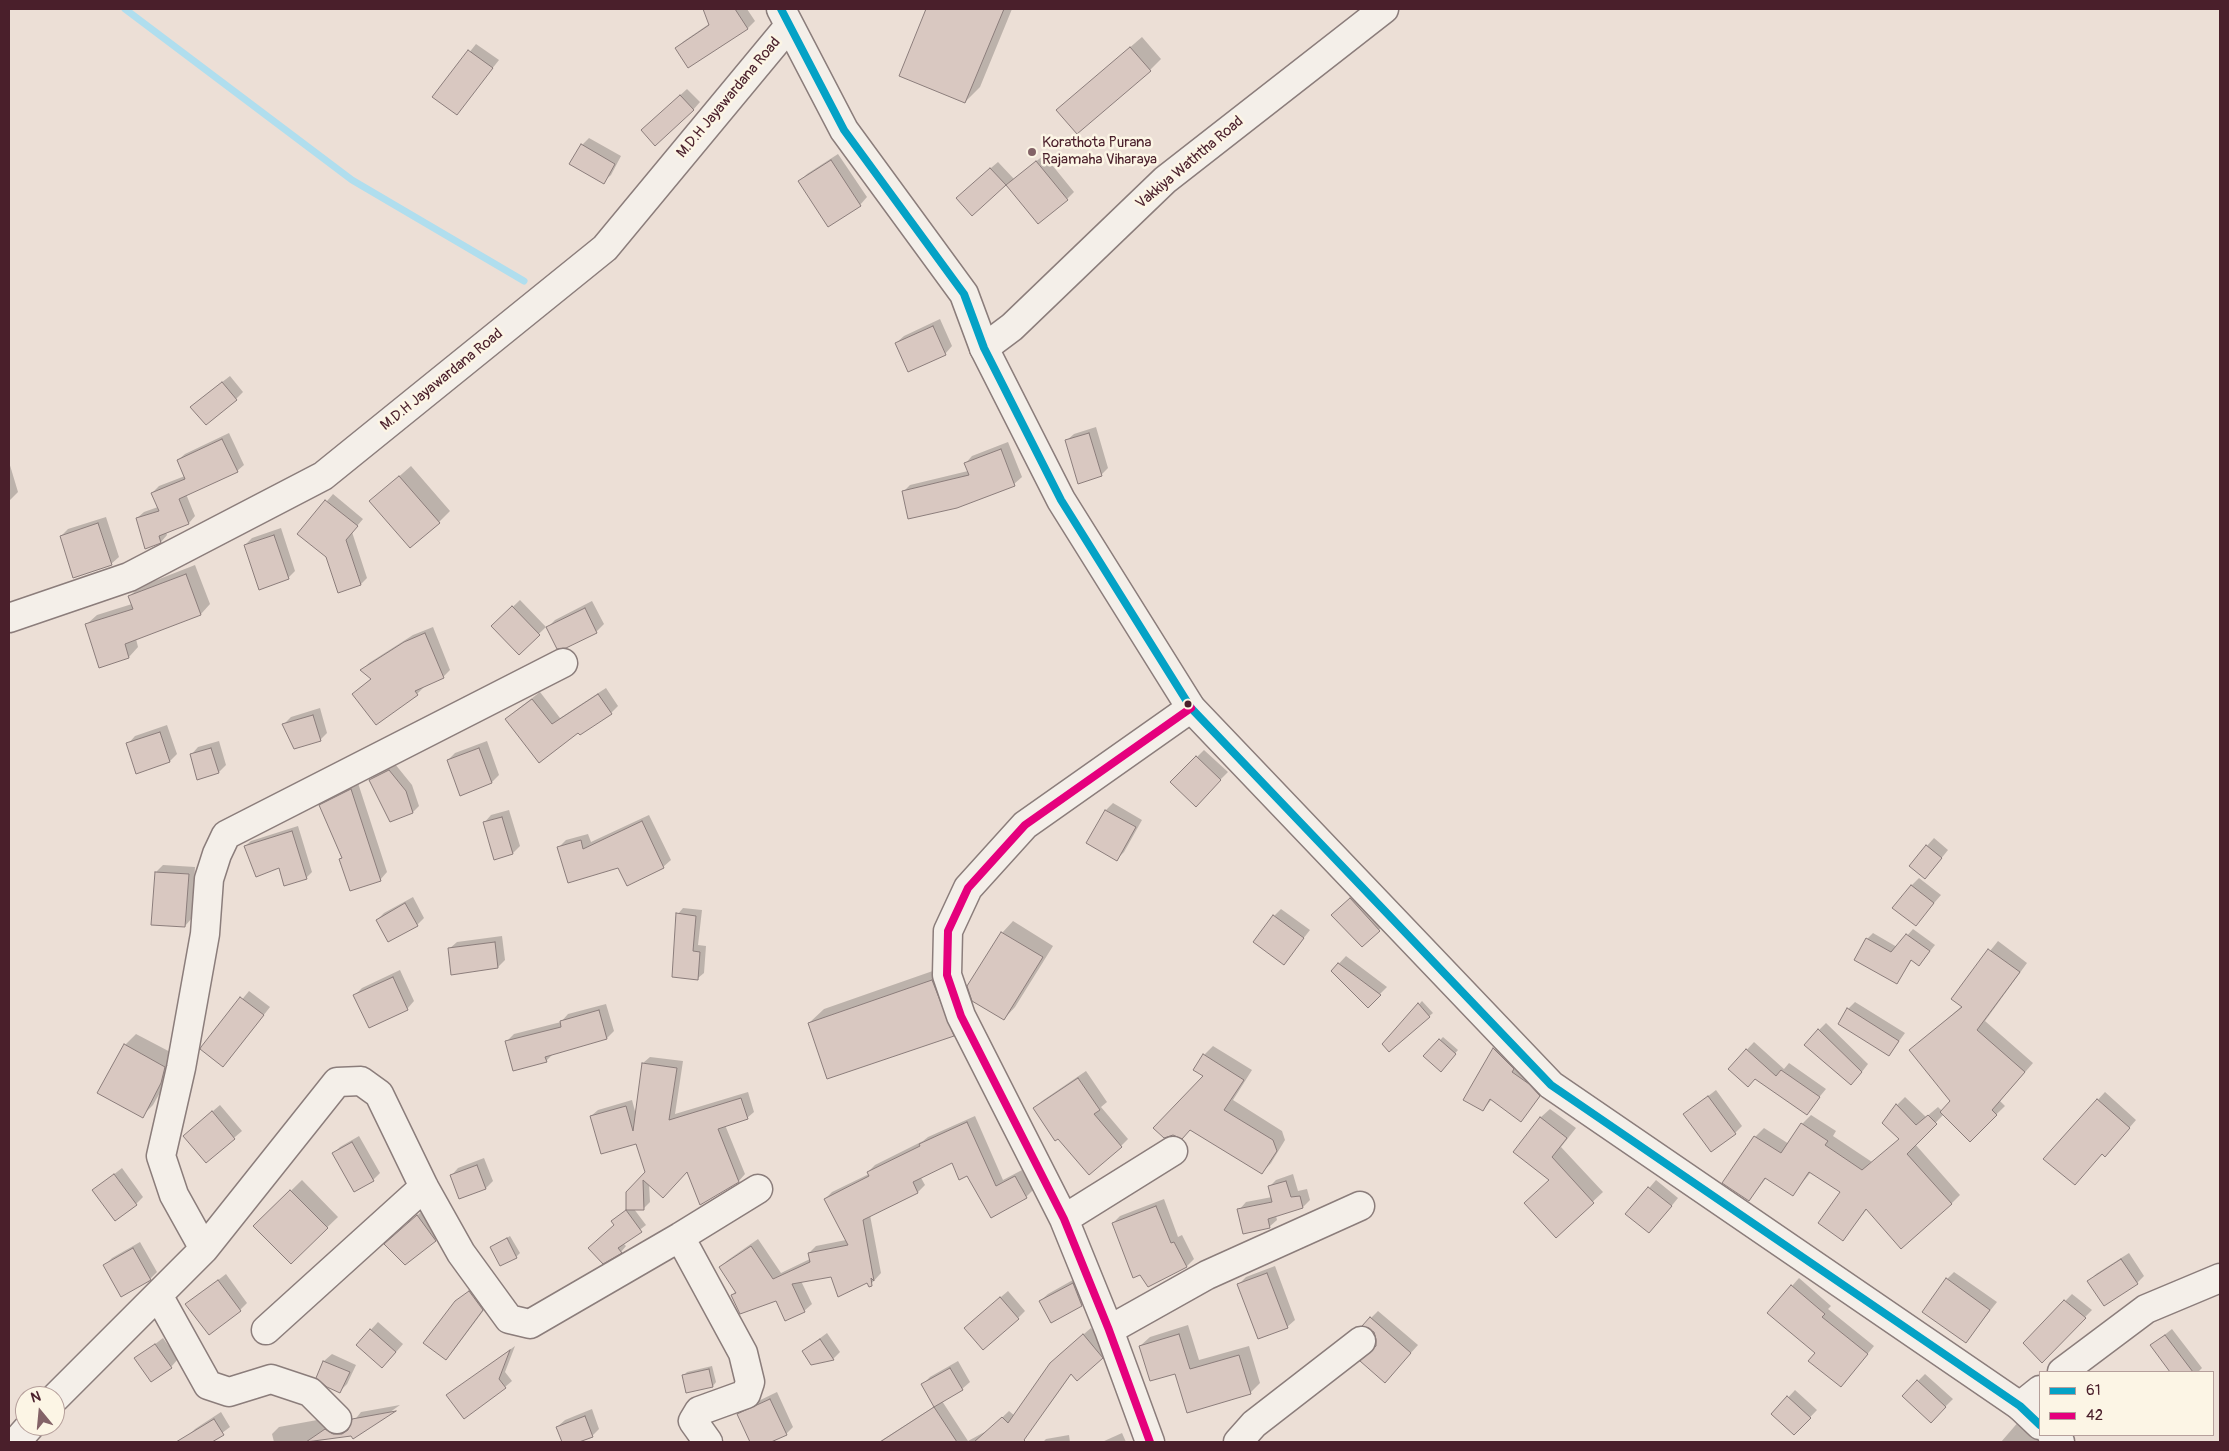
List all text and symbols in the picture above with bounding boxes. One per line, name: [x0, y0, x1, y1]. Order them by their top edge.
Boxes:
street label: M.D.H Jayawardana Road: [673, 34, 785, 162]
street label: Vakkiya Waththa Road: [1133, 113, 1247, 213]
place label: Korathota Purana Rajamaha Viharaya: [1042, 134, 1157, 169]
marker: Korathota Purana Rajamaha Viharaya: [1026, 146, 1038, 158]
street label: M.D.H Jayawardana Road: [377, 325, 507, 435]
unlabelled marker: [1183, 699, 1193, 709]
legend: [2039, 1371, 2214, 1436]
text: 61: [2086, 1381, 2101, 1400]
north arrow: [15, 1386, 65, 1436]
text: N: [29, 1388, 43, 1407]
text: 42: [2086, 1406, 2103, 1425]

